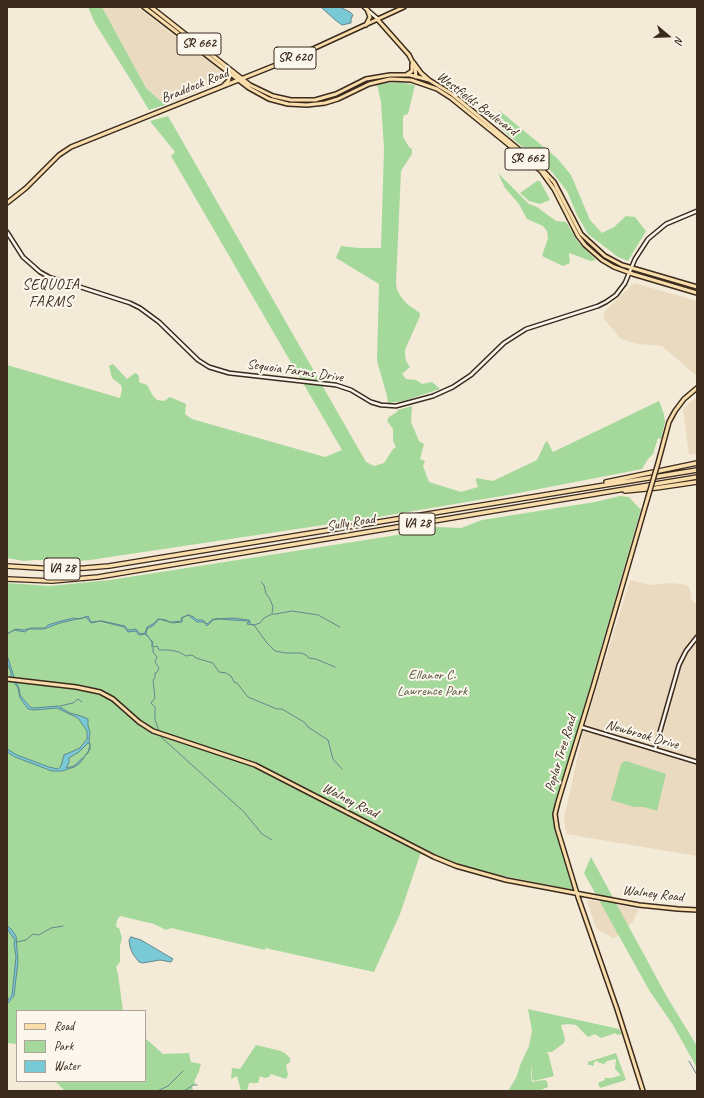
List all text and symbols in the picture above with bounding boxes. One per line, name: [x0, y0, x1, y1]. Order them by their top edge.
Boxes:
north arrow: [648, 16, 688, 56]
road number: SR 662: [177, 33, 221, 55]
text: N: [672, 34, 687, 45]
road number: SR 620: [274, 47, 316, 69]
street label: Braddock Road: [159, 65, 231, 107]
street label: Westfields Boulevard: [433, 68, 521, 140]
road number: SR 662: [505, 148, 549, 170]
district label: SEQUOIA FARMS: [22, 276, 80, 311]
street label: Sequoia Farms Drive: [246, 356, 344, 386]
street label: Sully Road: [326, 511, 376, 535]
road number: VA 28: [399, 513, 435, 535]
road number: VA 28: [44, 558, 80, 580]
park label: Ellanor C. Lawrence Park: [397, 667, 467, 700]
street label: Poplar Tree Road: [541, 714, 581, 794]
street label: Newbrook Drive: [604, 717, 680, 753]
street label: Walney Road: [319, 780, 381, 822]
street label: Walney Road: [622, 882, 684, 906]
legend: [16, 1010, 146, 1082]
text: Road: [54, 1018, 74, 1034]
text: Park: [54, 1038, 73, 1054]
text: Water: [54, 1058, 80, 1074]

